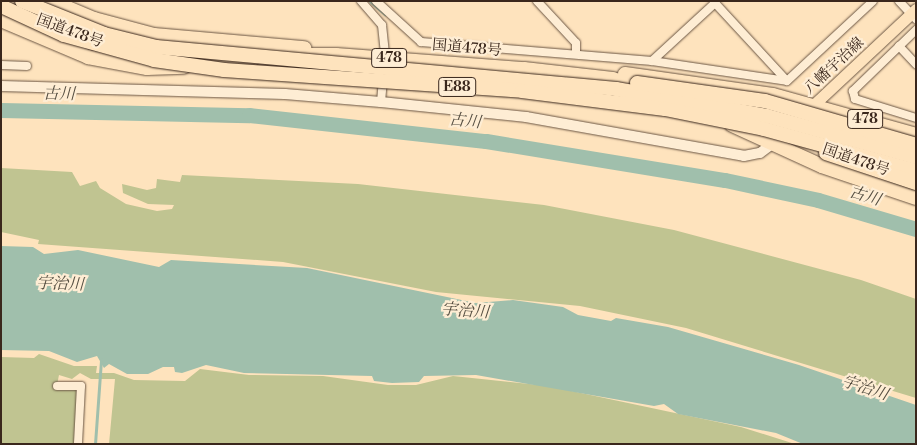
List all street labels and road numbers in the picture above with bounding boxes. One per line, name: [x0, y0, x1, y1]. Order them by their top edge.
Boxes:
street label: 国道478号: [34, 11, 106, 51]
street label: 八幡宇治線: [800, 34, 868, 98]
street label: 国道478号: [431, 36, 503, 60]
road number: 478: [370, 46, 408, 70]
road number: E88: [437, 75, 477, 98]
road number: 478: [846, 108, 884, 130]
street label: 国道478号: [820, 140, 892, 180]

